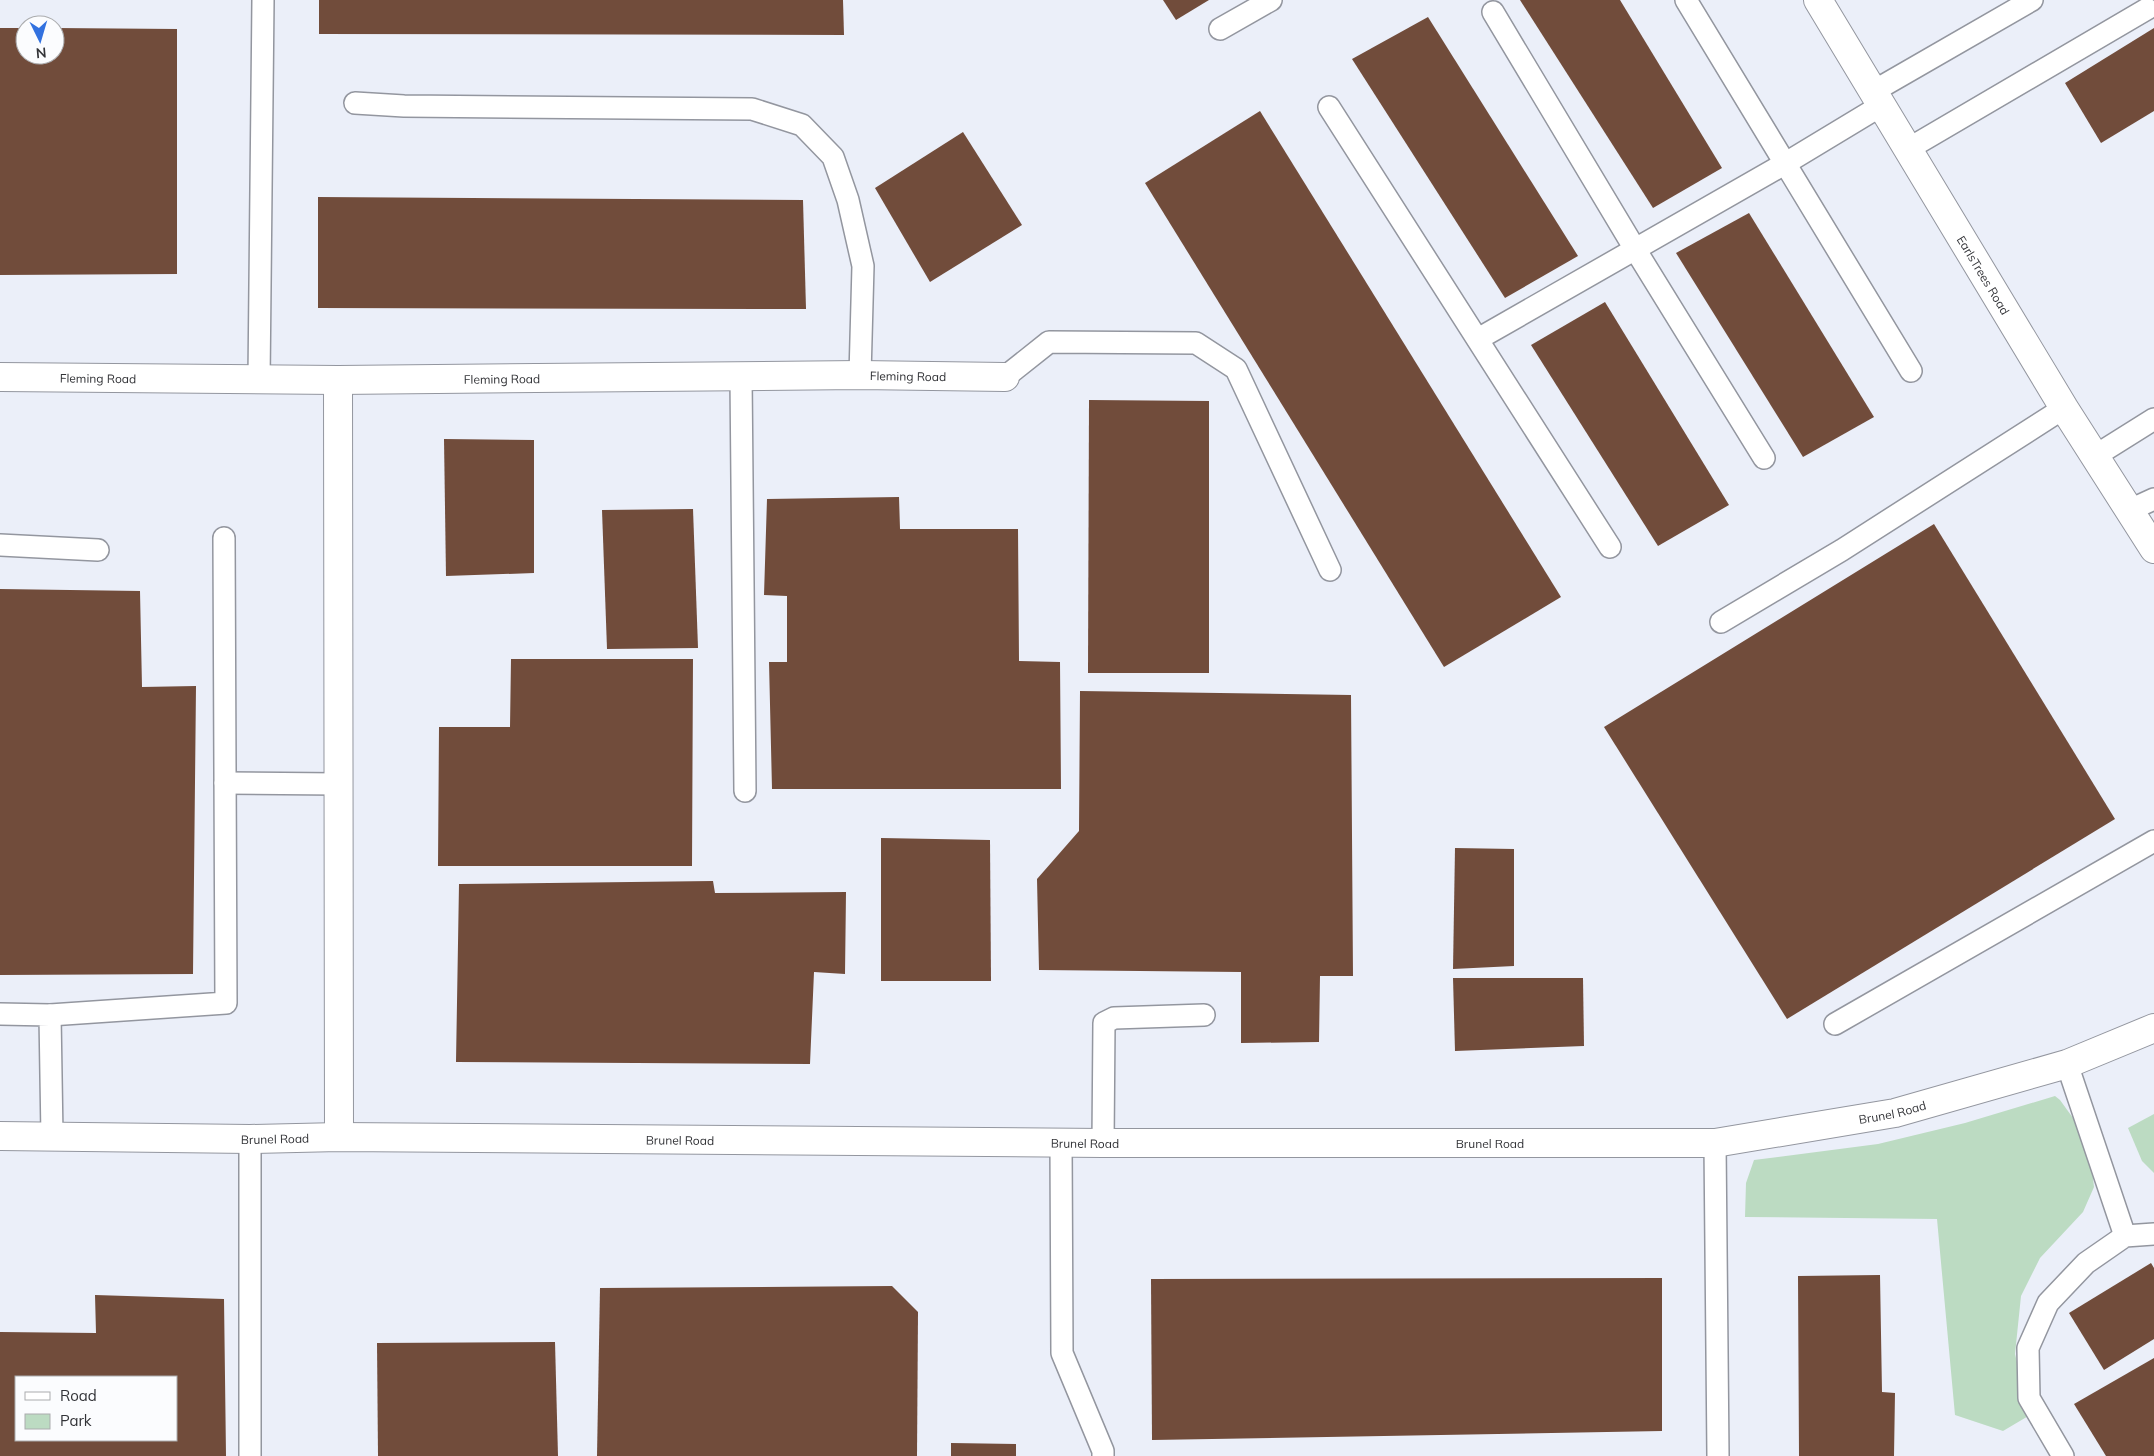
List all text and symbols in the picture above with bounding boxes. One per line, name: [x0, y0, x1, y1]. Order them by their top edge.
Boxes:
north arrow: [15, 15, 65, 65]
text: N: [35, 44, 47, 62]
street label: EarlsTrees Road: [1954, 233, 2013, 317]
street label: Fleming Road: [870, 368, 946, 384]
street label: Fleming Road: [60, 370, 136, 386]
street label: Fleming Road: [464, 371, 540, 386]
street label: Brunel Road: [1857, 1097, 1928, 1126]
street label: Brunel Road: [241, 1130, 309, 1147]
street label: Brunel Road: [646, 1132, 714, 1147]
street label: Brunel Road: [1051, 1135, 1119, 1151]
street label: Brunel Road: [1456, 1136, 1524, 1151]
legend: [15, 1376, 178, 1441]
text: Road: [60, 1386, 97, 1405]
text: Park: [60, 1411, 92, 1430]

